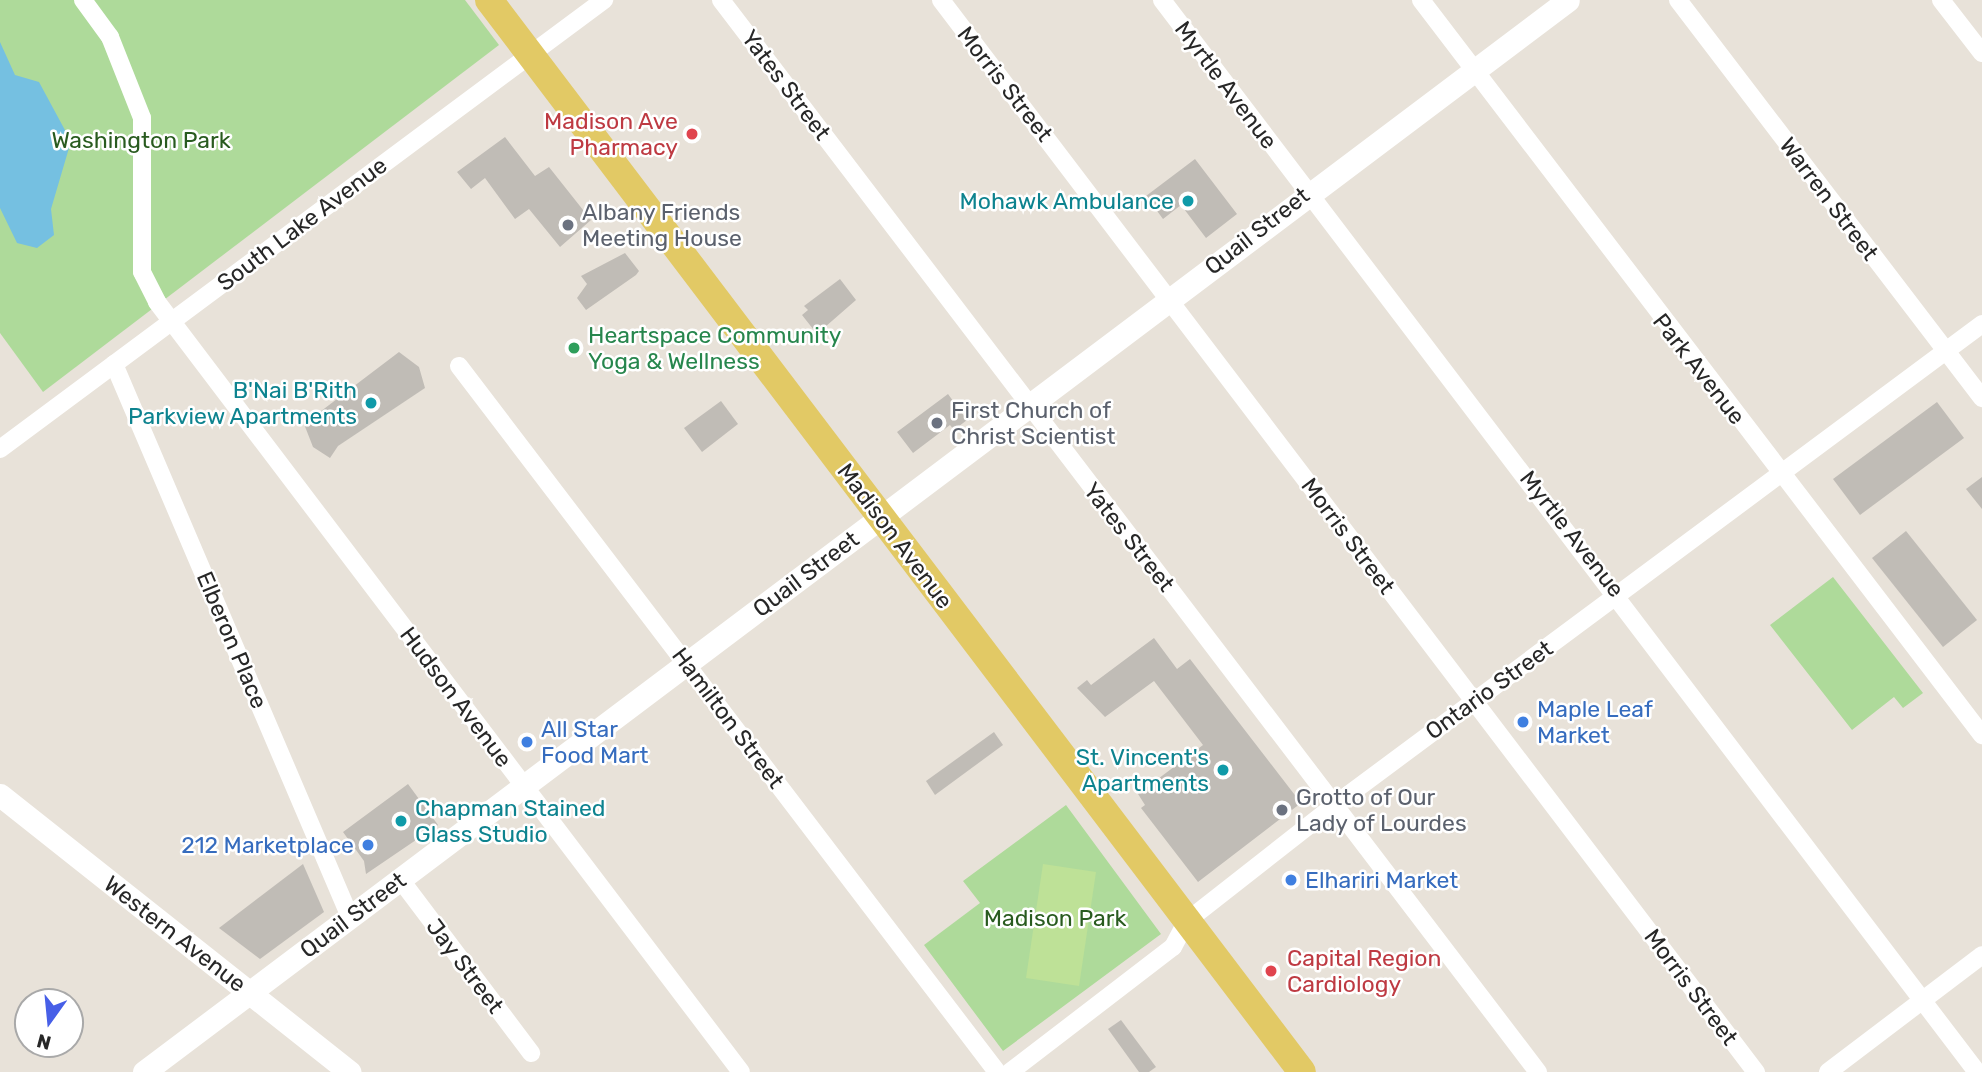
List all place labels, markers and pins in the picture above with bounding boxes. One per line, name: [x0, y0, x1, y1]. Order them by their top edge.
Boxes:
place label: Madison Ave Pharmacy: [543, 107, 678, 161]
marker: Madison Ave Pharmacy: [684, 126, 700, 142]
place label: Mohawk Ambulance: [959, 187, 1174, 215]
marker: Mohawk Ambulance: [1180, 193, 1196, 209]
place label: Albany Friends Meeting House: [582, 198, 742, 252]
marker: Albany Friends Meeting House: [560, 217, 576, 233]
place label: Heartspace Community Yoga & Wellness: [588, 321, 842, 375]
marker: Heartspace Community Yoga & Wellness: [566, 340, 582, 356]
place label: B'Nai B'Rith Parkview Apartments: [127, 376, 357, 430]
marker: B'Nai B'Rith Parkview Apartments: [363, 395, 379, 411]
place label: First Church of Christ Scientist: [951, 396, 1115, 450]
marker: First Church of Christ Scientist: [929, 415, 945, 431]
place label: Maple Leaf Market: [1537, 695, 1653, 749]
marker: Maple Leaf Market: [1515, 714, 1531, 730]
place label: All Star Food Mart: [541, 715, 649, 769]
marker: All Star Food Mart: [519, 734, 535, 750]
place label: St. Vincent's Apartments: [1075, 743, 1209, 797]
marker: St. Vincent's Apartments: [1215, 762, 1231, 778]
place label: Grotto of Our Lady of Lourdes: [1296, 783, 1468, 837]
place label: Chapman Stained Glass Studio: [415, 794, 606, 848]
marker: Grotto of Our Lady of Lourdes: [1274, 802, 1290, 818]
marker: Chapman Stained Glass Studio: [393, 813, 409, 829]
place label: 212 Marketplace: [181, 831, 354, 859]
marker: 212 Marketplace: [360, 837, 376, 853]
place label: Elhariri Market: [1305, 866, 1458, 894]
marker: Elhariri Market: [1283, 872, 1299, 888]
place label: Capital Region Cardiology: [1287, 944, 1441, 998]
marker: Capital Region Cardiology: [1261, 961, 1281, 981]

